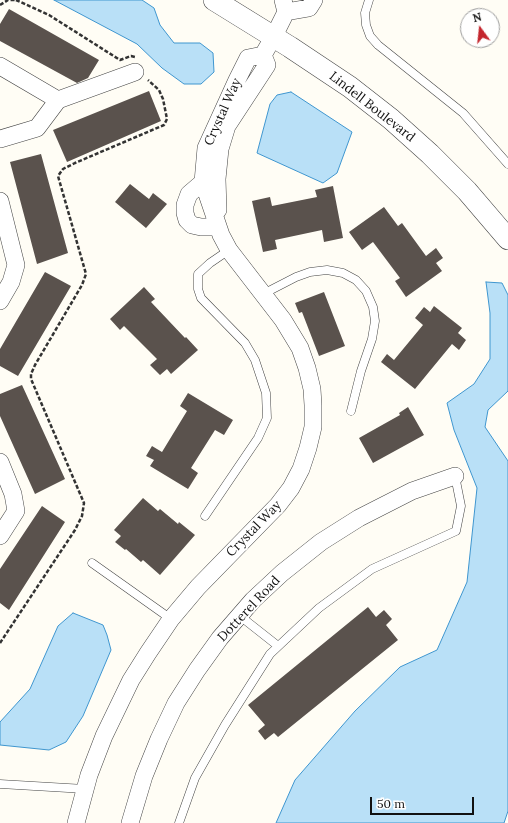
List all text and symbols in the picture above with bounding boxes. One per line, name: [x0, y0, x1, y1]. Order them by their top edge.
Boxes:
north arrow: [460, 8, 500, 48]
text: N: [471, 10, 483, 25]
street label: Lindell Boulevard: [326, 69, 418, 145]
street label: Crystal Way: [201, 76, 245, 148]
street label: Crystal Way: [223, 498, 285, 560]
street label: Dotterel Road: [215, 573, 283, 645]
scale bar: [372, 789, 476, 815]
text: 50 m: [377, 796, 405, 811]

